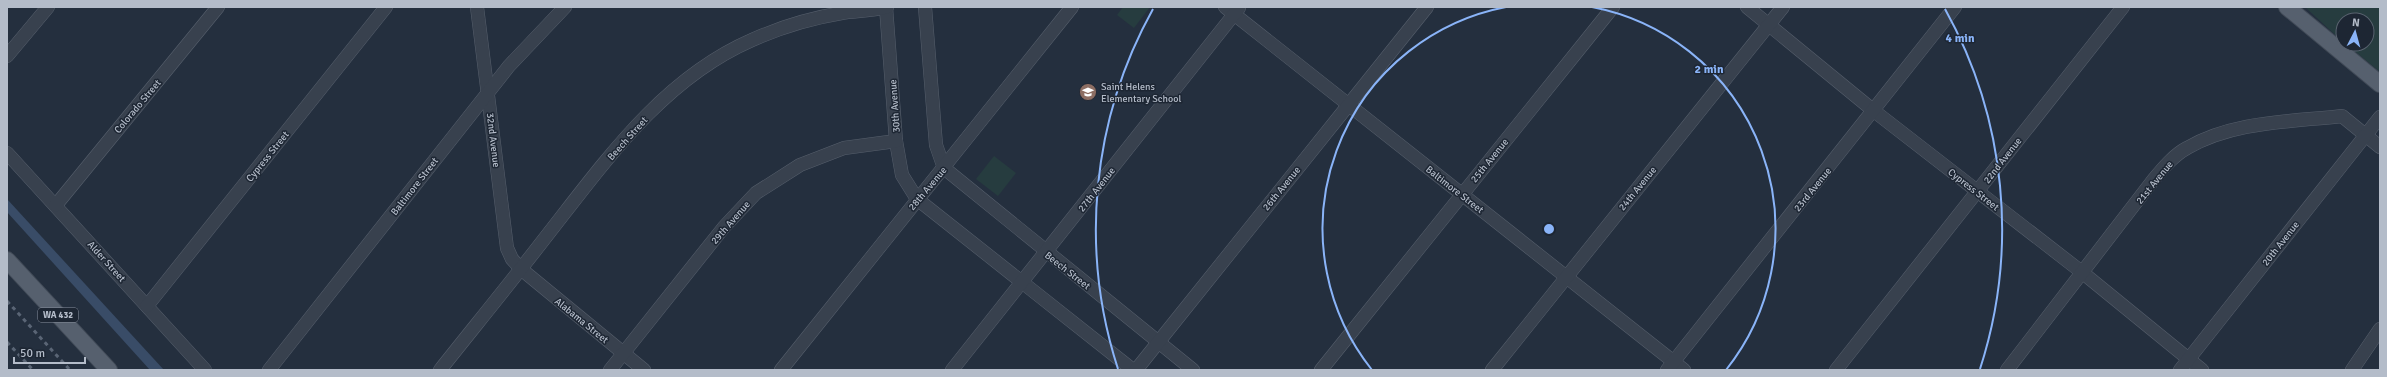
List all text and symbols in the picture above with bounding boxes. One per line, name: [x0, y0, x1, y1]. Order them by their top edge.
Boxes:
north arrow: [2335, 12, 2375, 52]
text: N: [2352, 16, 2360, 29]
text: 4 min: [1946, 31, 1975, 46]
text: 2 min: [1695, 62, 1724, 77]
street label: Colorado Street: [112, 77, 164, 136]
street label: 30th Avenue: [887, 79, 903, 133]
place label: Saint Helens Elementary School: [1101, 81, 1181, 105]
school or university icon: Saint Helens Elementary School: [1078, 82, 1098, 102]
street label: 32nd Avenue: [484, 112, 502, 168]
street label: Beech Street: [605, 114, 651, 163]
street label: Cypress Street: [244, 129, 292, 184]
street label: 22nd Avenue: [1981, 135, 2024, 186]
street label: 25th Avenue: [1468, 136, 1511, 185]
street label: Baltimore Street: [388, 155, 441, 218]
street label: 21st Avenue: [2134, 159, 2176, 207]
street label: Baltimore Street: [1423, 163, 1486, 216]
street label: 28th Avenue: [906, 164, 949, 213]
street label: 26th Avenue: [1260, 164, 1303, 213]
street label: 24th Avenue: [1616, 164, 1659, 213]
street label: 27th Avenue: [1076, 165, 1118, 214]
street label: 23rd Avenue: [1791, 165, 1834, 214]
street label: Cypress Street: [1945, 166, 2002, 214]
street label: 29th Avenue: [709, 199, 753, 247]
street label: 20th Avenue: [2260, 219, 2302, 268]
centre of rings: [1542, 222, 1556, 236]
street label: Alder Street: [85, 239, 128, 285]
street label: Beech Street: [1042, 249, 1093, 293]
street label: Alabama Street: [552, 295, 611, 346]
road number: WA 432: [38, 308, 78, 322]
scale bar: [14, 339, 85, 365]
text: 50 m: [20, 346, 45, 361]

